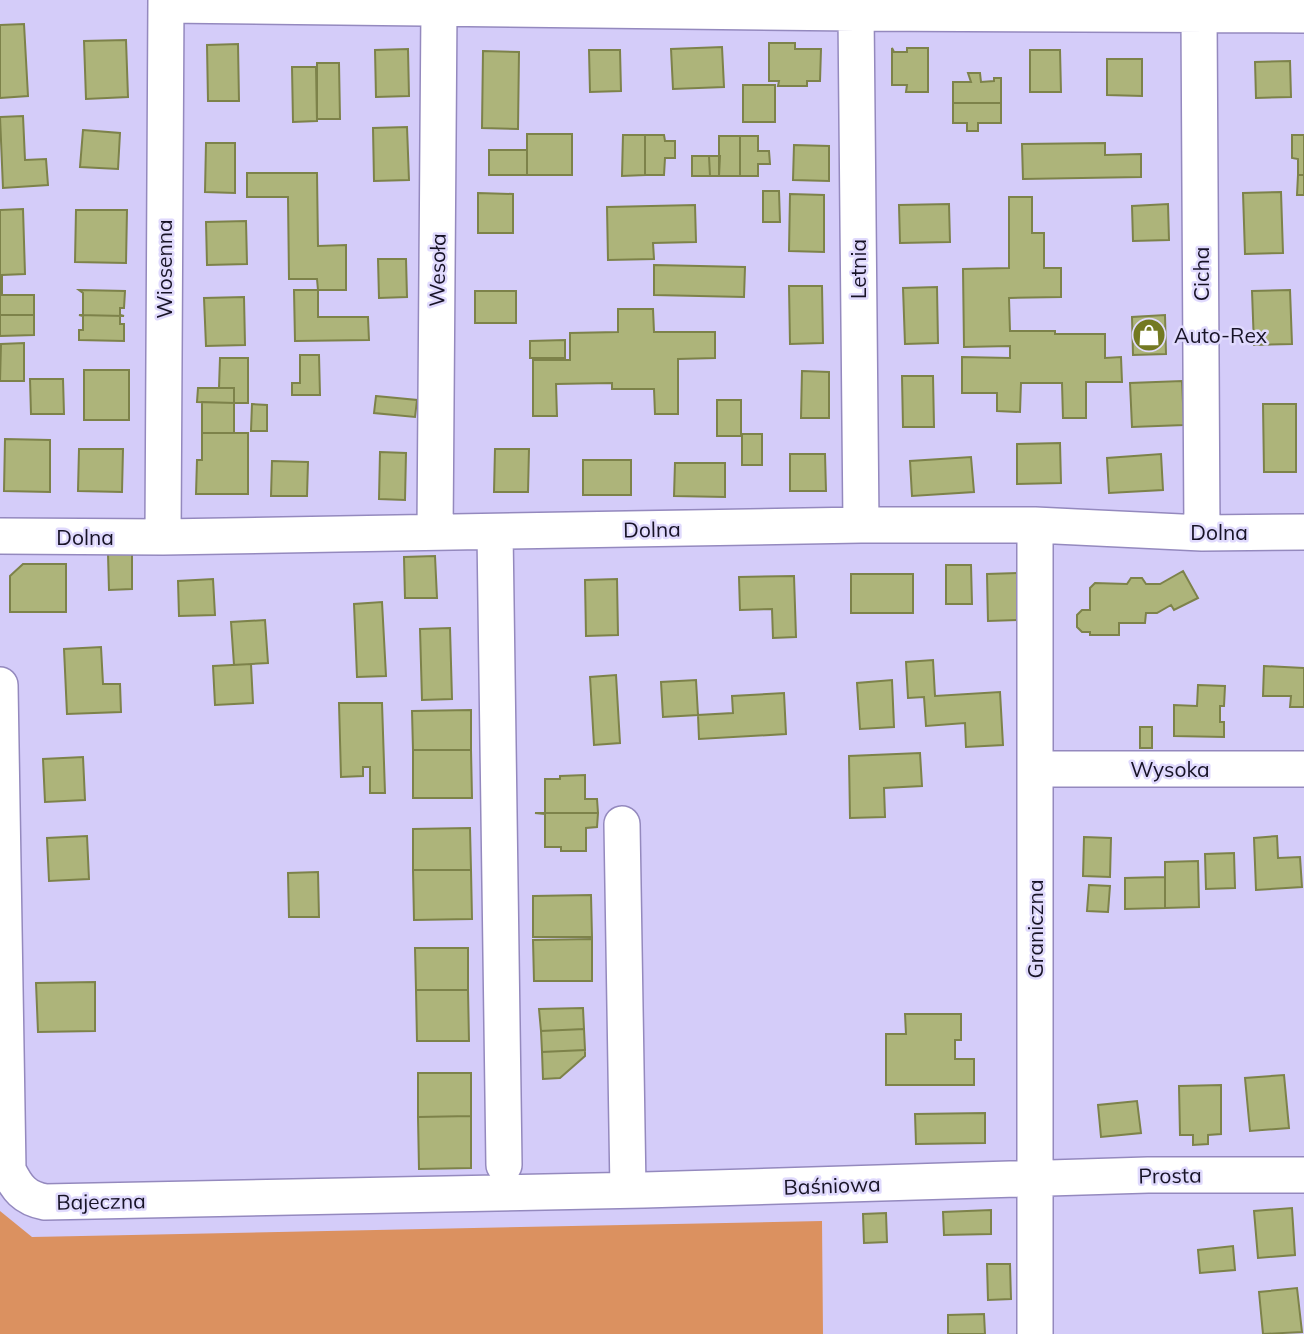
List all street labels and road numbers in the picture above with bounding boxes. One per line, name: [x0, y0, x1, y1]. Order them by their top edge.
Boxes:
street label: Wiosenna: [151, 219, 177, 319]
street label: Wesoła: [423, 233, 451, 307]
street label: Letnia: [845, 239, 871, 299]
street label: Cicha: [1188, 247, 1214, 301]
street label: Dolna: [623, 515, 681, 543]
street label: Dolna: [1190, 519, 1248, 545]
street label: Dolna: [56, 524, 114, 550]
street label: Wysoka: [1130, 756, 1210, 782]
street label: Graniczna: [1022, 880, 1048, 978]
street label: Prosta: [1138, 1161, 1202, 1189]
street label: Baśniowa: [783, 1170, 881, 1200]
street label: Bajeczna: [56, 1187, 146, 1215]

